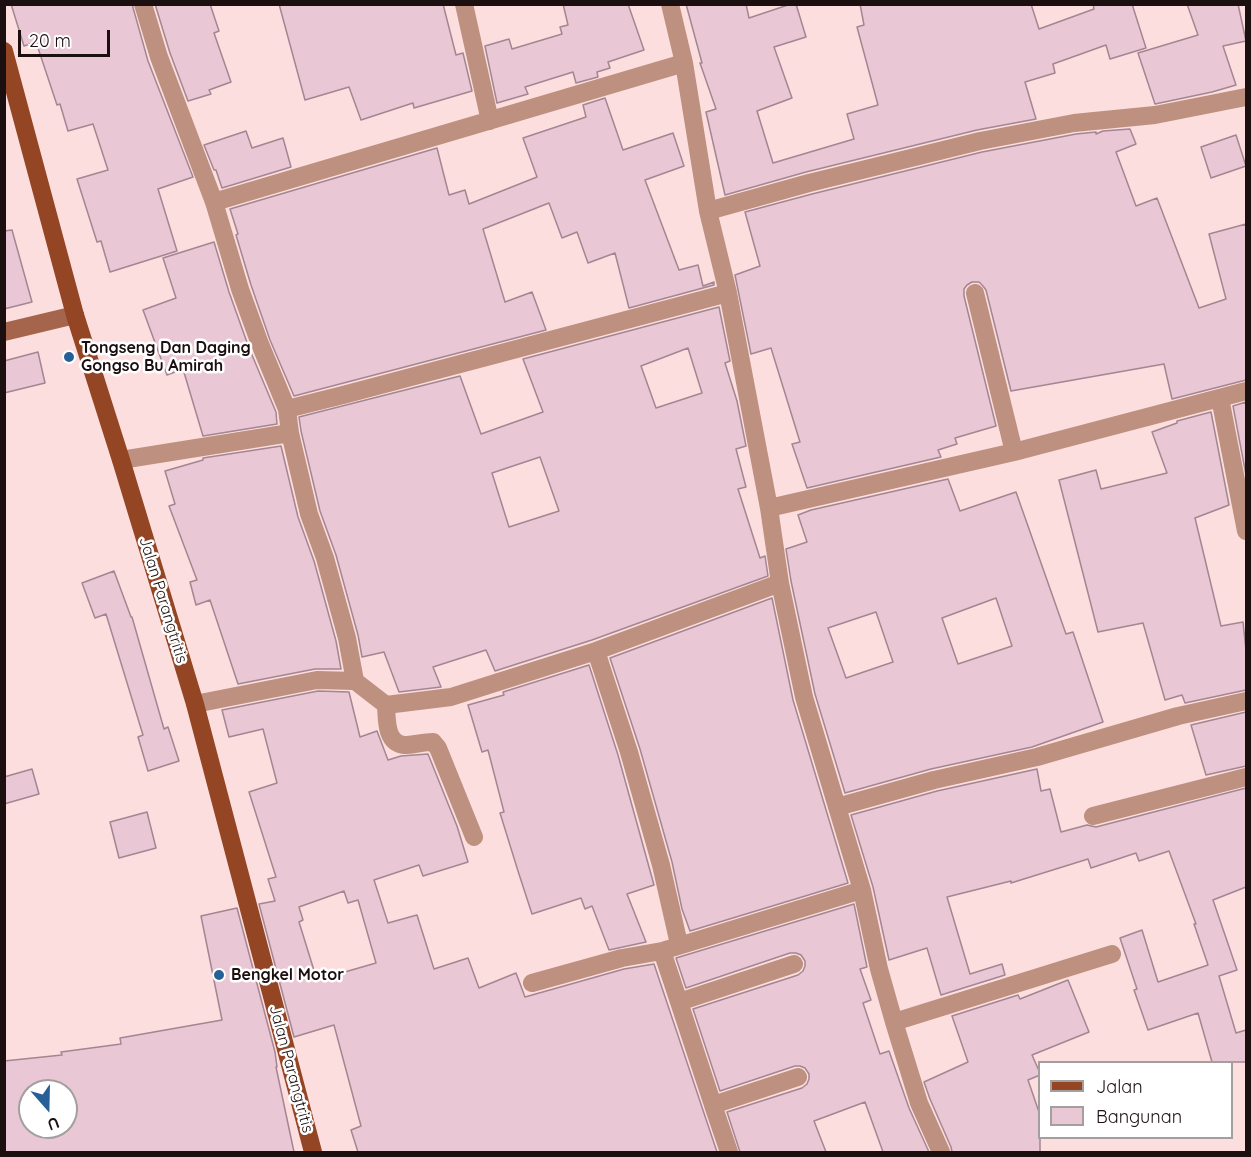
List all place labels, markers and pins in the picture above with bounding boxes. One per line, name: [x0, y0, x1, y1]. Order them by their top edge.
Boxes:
place label: Tongseng Dan Daging Gongso Bu Amirah: [81, 338, 251, 376]
marker: Tongseng Dan Daging Gongso Bu Amirah: [62, 350, 76, 364]
place label: Bengkel Motor: [231, 965, 344, 985]
marker: Bengkel Motor: [212, 968, 226, 982]

